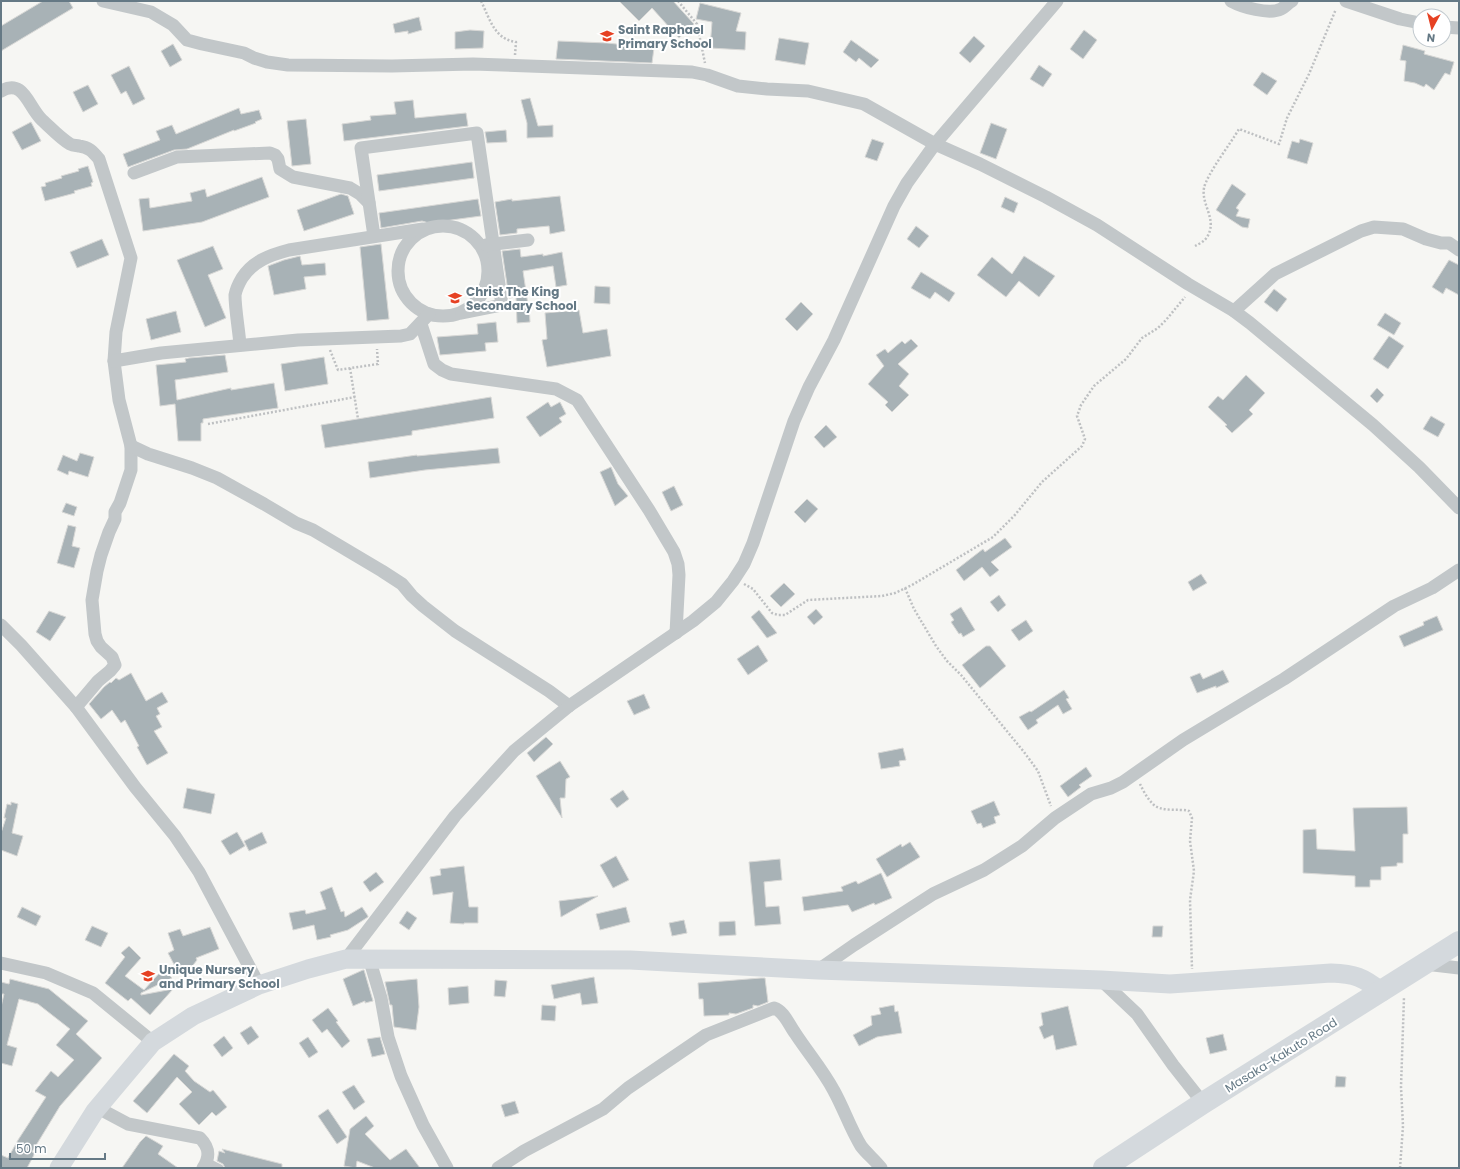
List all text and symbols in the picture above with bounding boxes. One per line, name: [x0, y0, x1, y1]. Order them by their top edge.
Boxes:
north arrow: [1412, 8, 1452, 48]
place label: Saint Raphael Primary School: [618, 21, 712, 52]
school or university icon: Saint Raphael Primary School: [599, 28, 615, 44]
text: N: [1426, 29, 1436, 46]
place label: Christ The King Secondary School: [466, 283, 577, 314]
school or university icon: Christ The King Secondary School: [447, 290, 463, 306]
place label: Unique Nursery and Primary School: [159, 961, 280, 992]
school or university icon: Unique Nursery and Primary School: [140, 968, 156, 984]
street label: Masaka-Kakuto Road: [1222, 1014, 1340, 1096]
scale bar: [10, 1135, 105, 1161]
text: 50 m: [16, 1140, 47, 1157]

